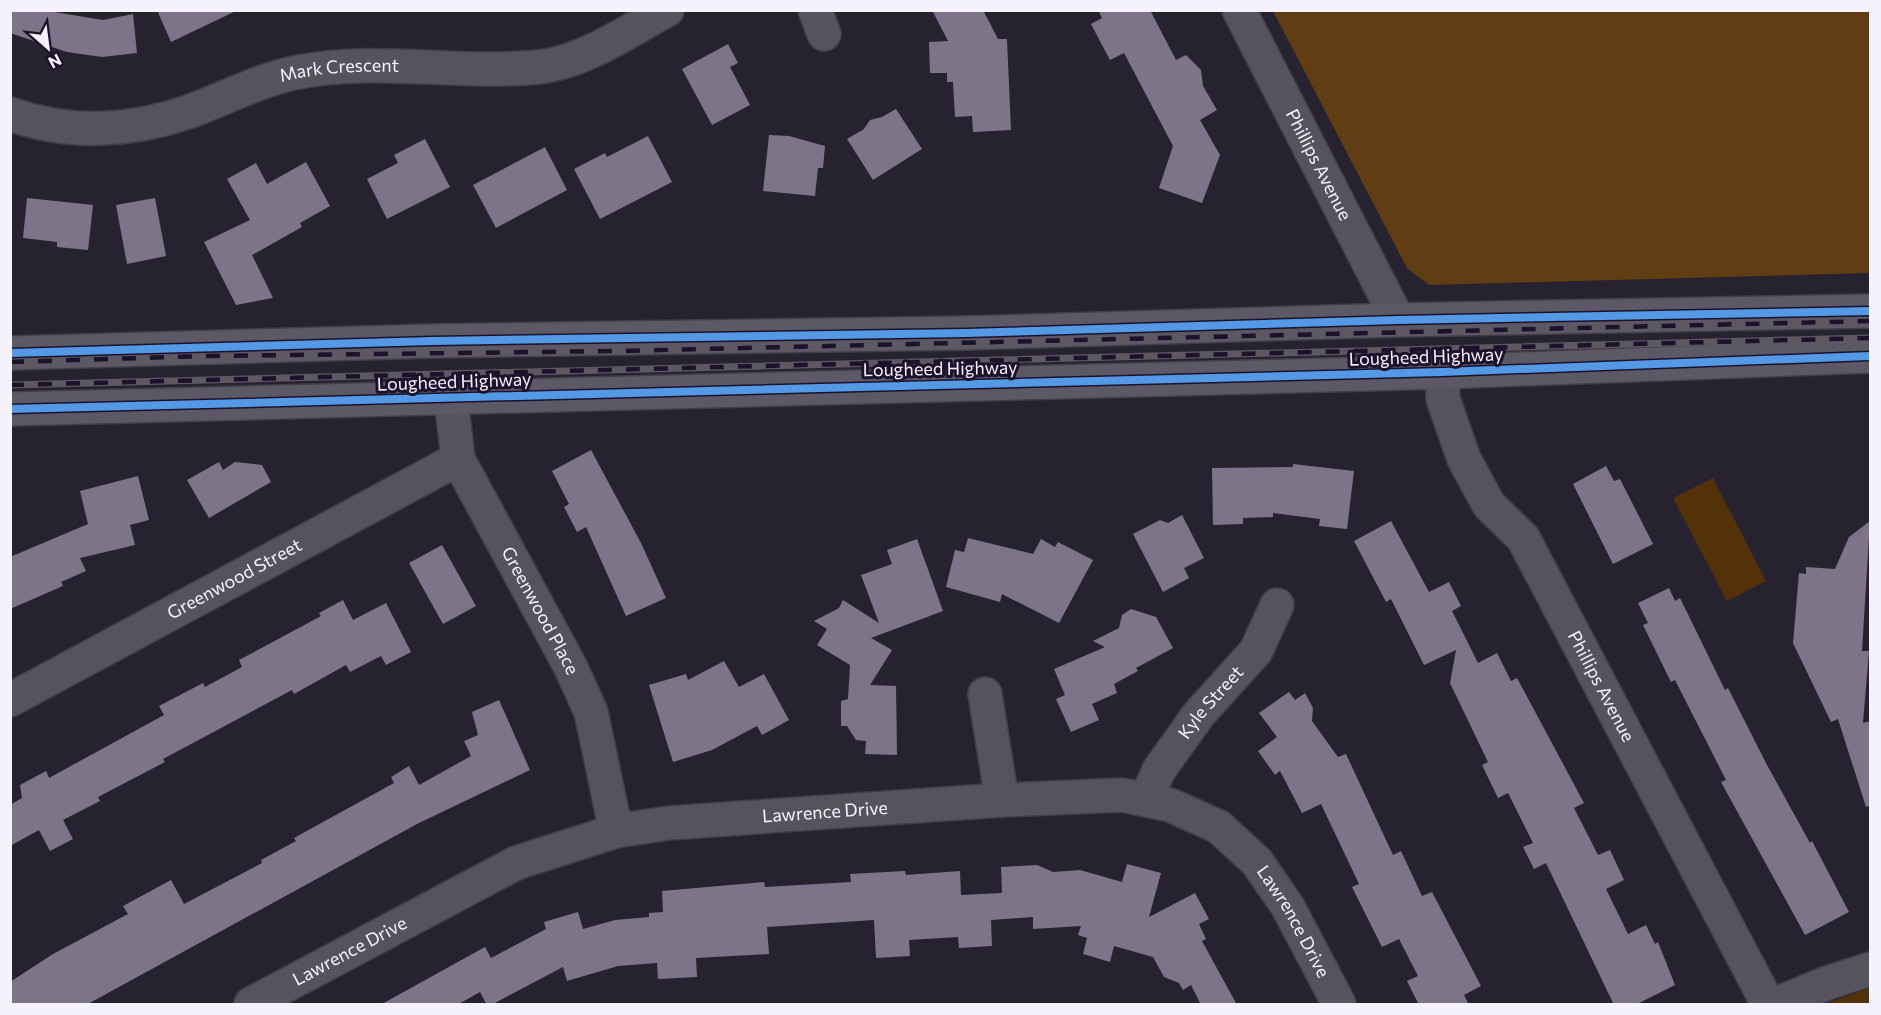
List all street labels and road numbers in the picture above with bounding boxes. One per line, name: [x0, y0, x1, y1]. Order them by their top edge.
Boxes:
street label: Mark Crescent: [277, 54, 399, 86]
street label: Phillips Avenue: [1282, 105, 1357, 224]
street label: Lougheed Highway: [1348, 342, 1504, 370]
street label: Lougheed Highway: [862, 356, 1018, 380]
street label: Lougheed Highway: [376, 367, 532, 395]
street label: Greenwood Street: [163, 533, 305, 623]
street label: Greenwood Place: [497, 542, 584, 678]
street label: Phillips Avenue: [1564, 627, 1640, 745]
street label: Kyle Street: [1173, 661, 1247, 743]
street label: Lawrence Drive: [761, 796, 888, 827]
street label: Lawrence Drive: [1253, 861, 1335, 981]
street label: Lawrence Drive: [289, 911, 410, 990]

